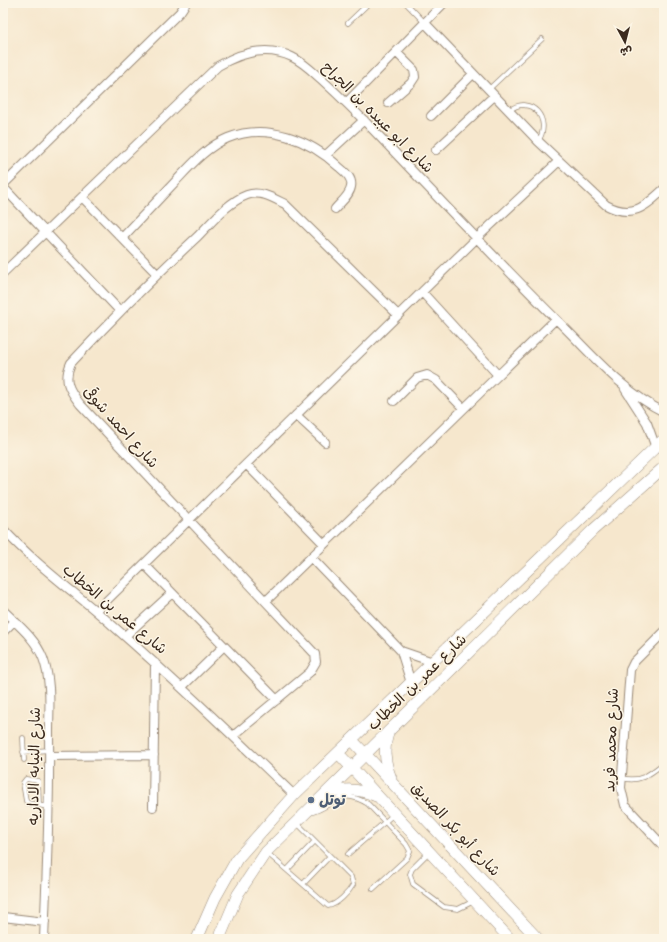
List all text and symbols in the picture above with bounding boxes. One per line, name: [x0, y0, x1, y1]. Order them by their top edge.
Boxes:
north arrow: [605, 22, 645, 62]
text: ش: [619, 44, 633, 59]
street label: شارع ابو عبيده بن الجراح: [318, 58, 437, 177]
street label: شارع احمد شوقى: [79, 381, 164, 472]
street label: شارع عمر بن الخطاب: [59, 560, 171, 659]
street label: شارع عمر بن الخطاب: [364, 630, 471, 735]
street label: شارع محمد فريد: [600, 688, 623, 792]
street label: شارع النيابه الاداريه: [24, 707, 45, 825]
street label: شارع أبو بكر الصديق: [407, 778, 504, 880]
place label: توتل: [319, 791, 346, 810]
marker: توتل: [306, 795, 316, 805]

